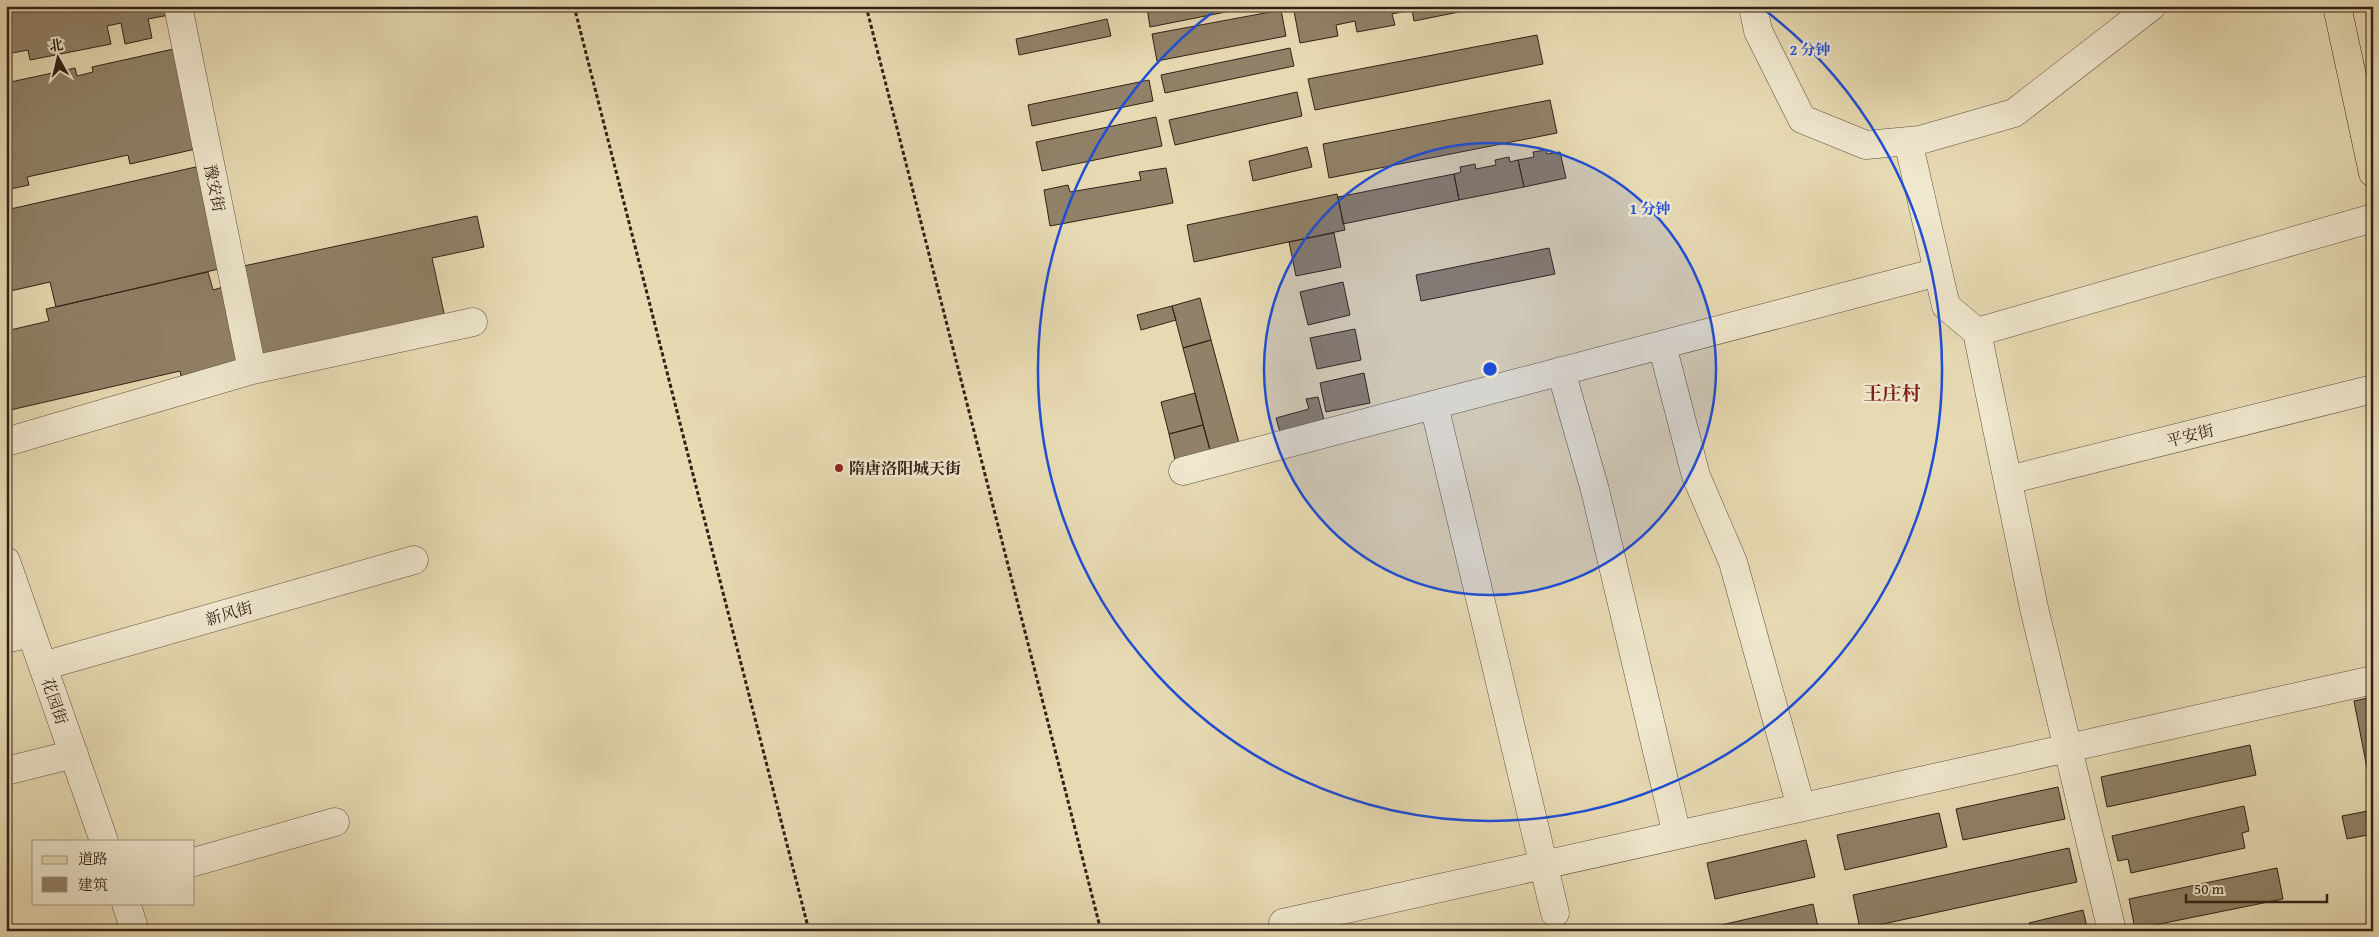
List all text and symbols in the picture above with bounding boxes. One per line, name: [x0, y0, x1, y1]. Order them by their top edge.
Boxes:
north arrow: [32, 32, 82, 82]
text: 北: [48, 34, 65, 56]
text: 2 分钟: [1789, 39, 1831, 60]
street label: 豫安街: [199, 162, 231, 214]
text: 1 分钟: [1629, 198, 1671, 219]
centre of rings: [1481, 360, 1499, 378]
district label: 王庄村: [1863, 379, 1921, 407]
street label: 平安街: [2164, 418, 2216, 452]
place label: 隋唐洛阳城天街: [849, 456, 961, 480]
marker: 隋唐洛阳城天街: [833, 462, 845, 474]
street label: 新风街: [203, 595, 255, 631]
street label: 花园街: [36, 674, 74, 728]
legend: [32, 840, 195, 904]
text: 道路: [78, 848, 108, 869]
scale bar: [2186, 872, 2328, 904]
text: 建筑: [78, 874, 108, 895]
text: 50 m: [2194, 878, 2225, 899]

